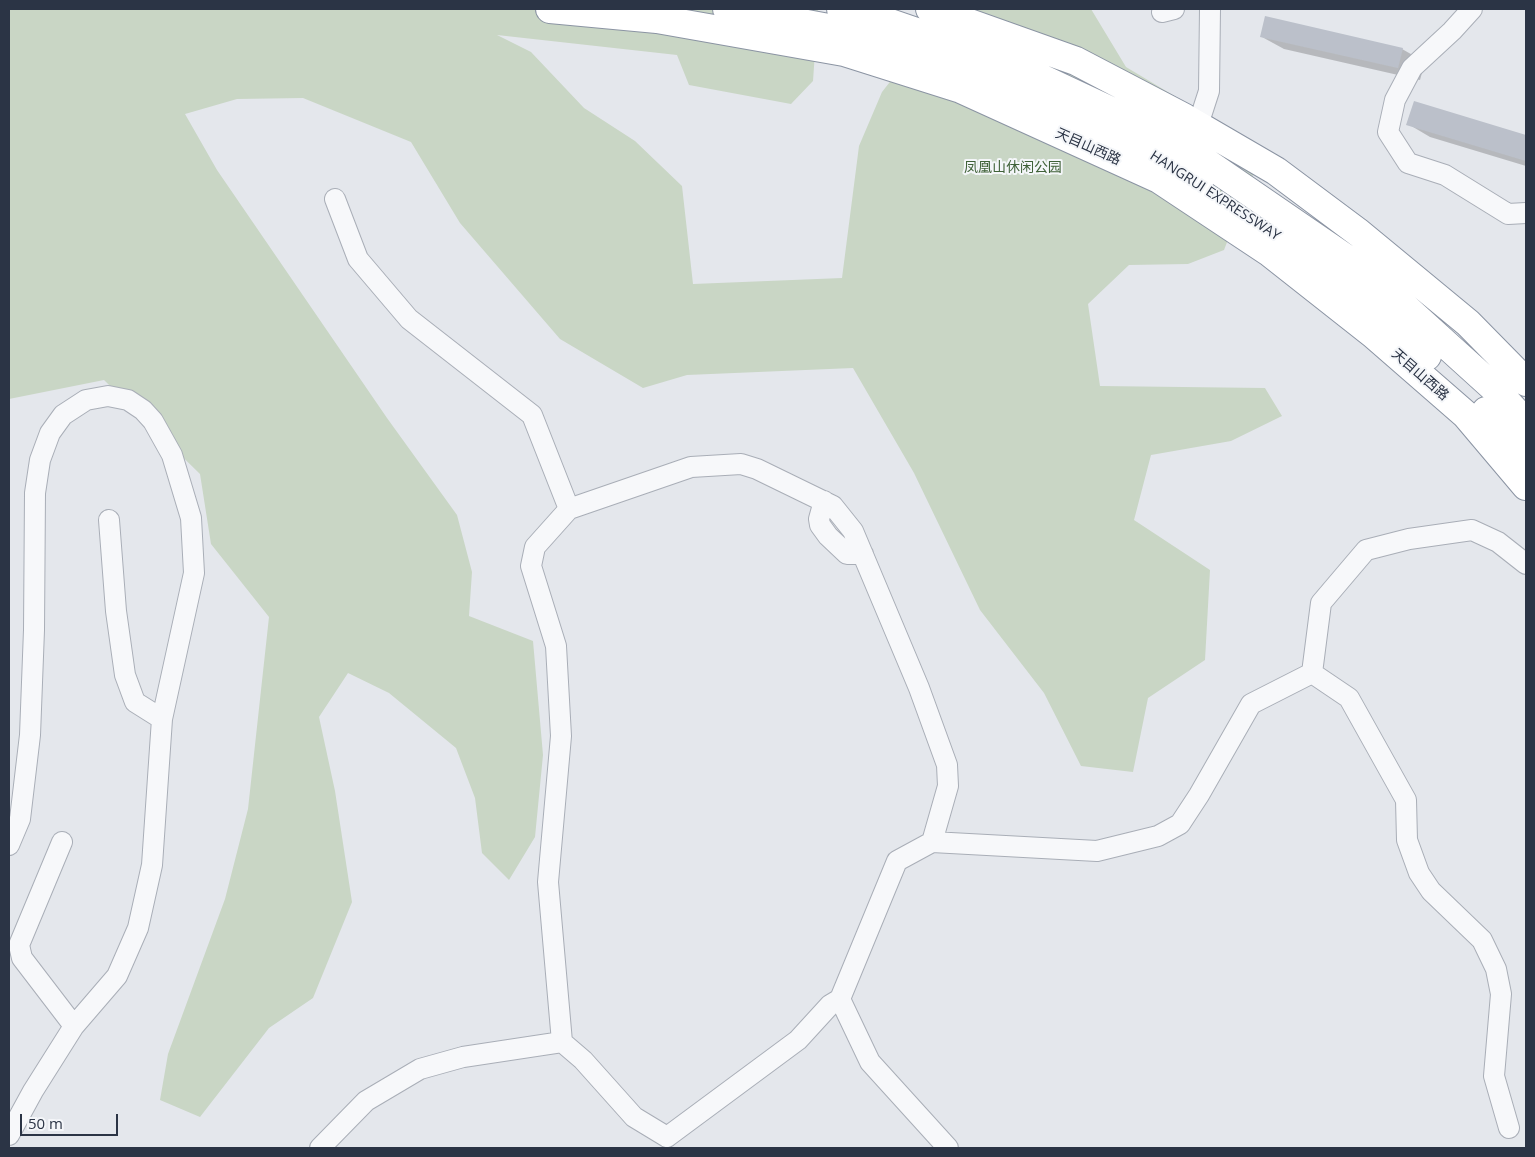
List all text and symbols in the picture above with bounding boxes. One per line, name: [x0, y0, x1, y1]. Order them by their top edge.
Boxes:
street label: 天目山西路: [1053, 125, 1123, 169]
street label: HANGRUI EXPRESSWAY: [1147, 148, 1283, 244]
park label: 凤凰山休闲公园: [964, 160, 1062, 176]
street label: 天目山西路: [1388, 346, 1452, 404]
scale bar: [22, 1104, 120, 1136]
text: 50 m: [28, 1113, 63, 1133]

